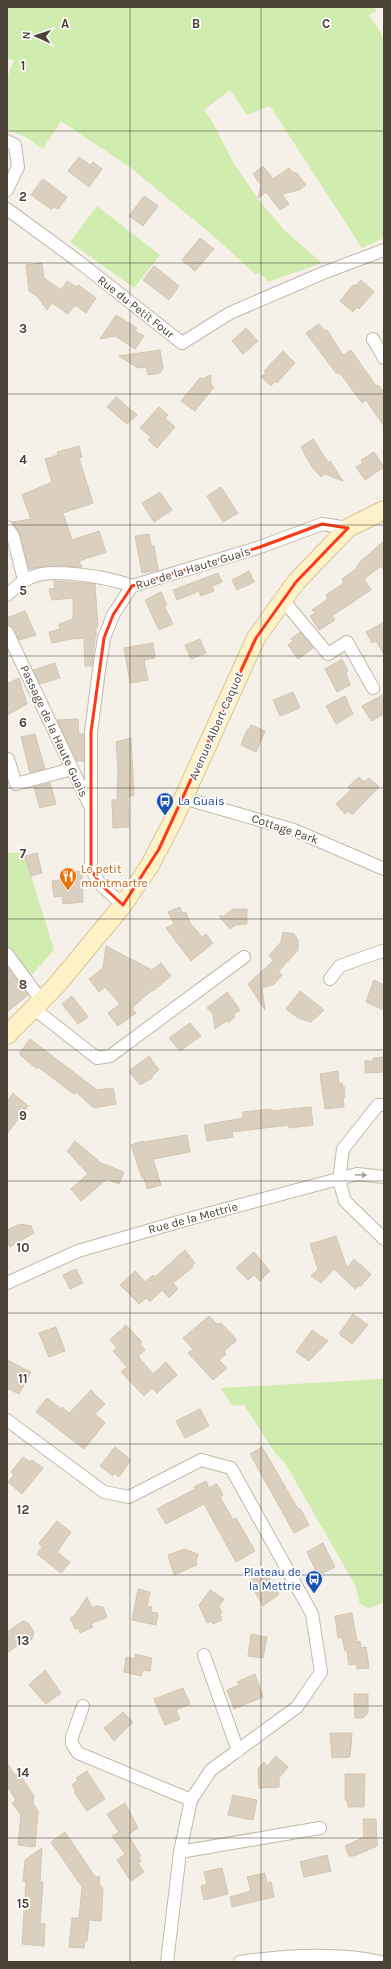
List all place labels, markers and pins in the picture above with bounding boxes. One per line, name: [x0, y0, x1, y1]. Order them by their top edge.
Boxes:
bus stop icon: La Guais: [155, 791, 175, 816]
place label: La Guais: [178, 794, 225, 808]
place label: Le petit montmartre: [81, 862, 148, 890]
restaurant icon: Le petit montmartre: [58, 866, 78, 891]
place label: Plateau de la Mettrie: [244, 1565, 301, 1593]
bus stop icon: Plateau de la Mettrie: [304, 1569, 324, 1594]

